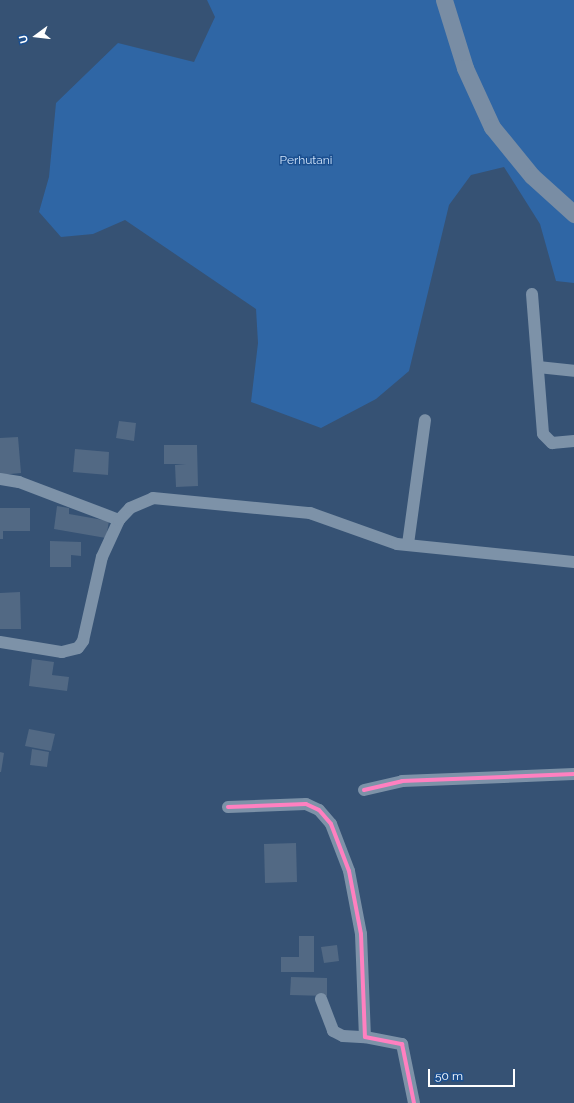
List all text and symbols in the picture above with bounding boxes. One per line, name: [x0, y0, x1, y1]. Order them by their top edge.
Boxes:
north arrow: [16, 16, 56, 56]
text: U: [17, 34, 31, 45]
park label: Perhutani: [280, 154, 332, 168]
scale bar: [430, 1061, 517, 1087]
text: 50 m: [435, 1069, 463, 1083]

